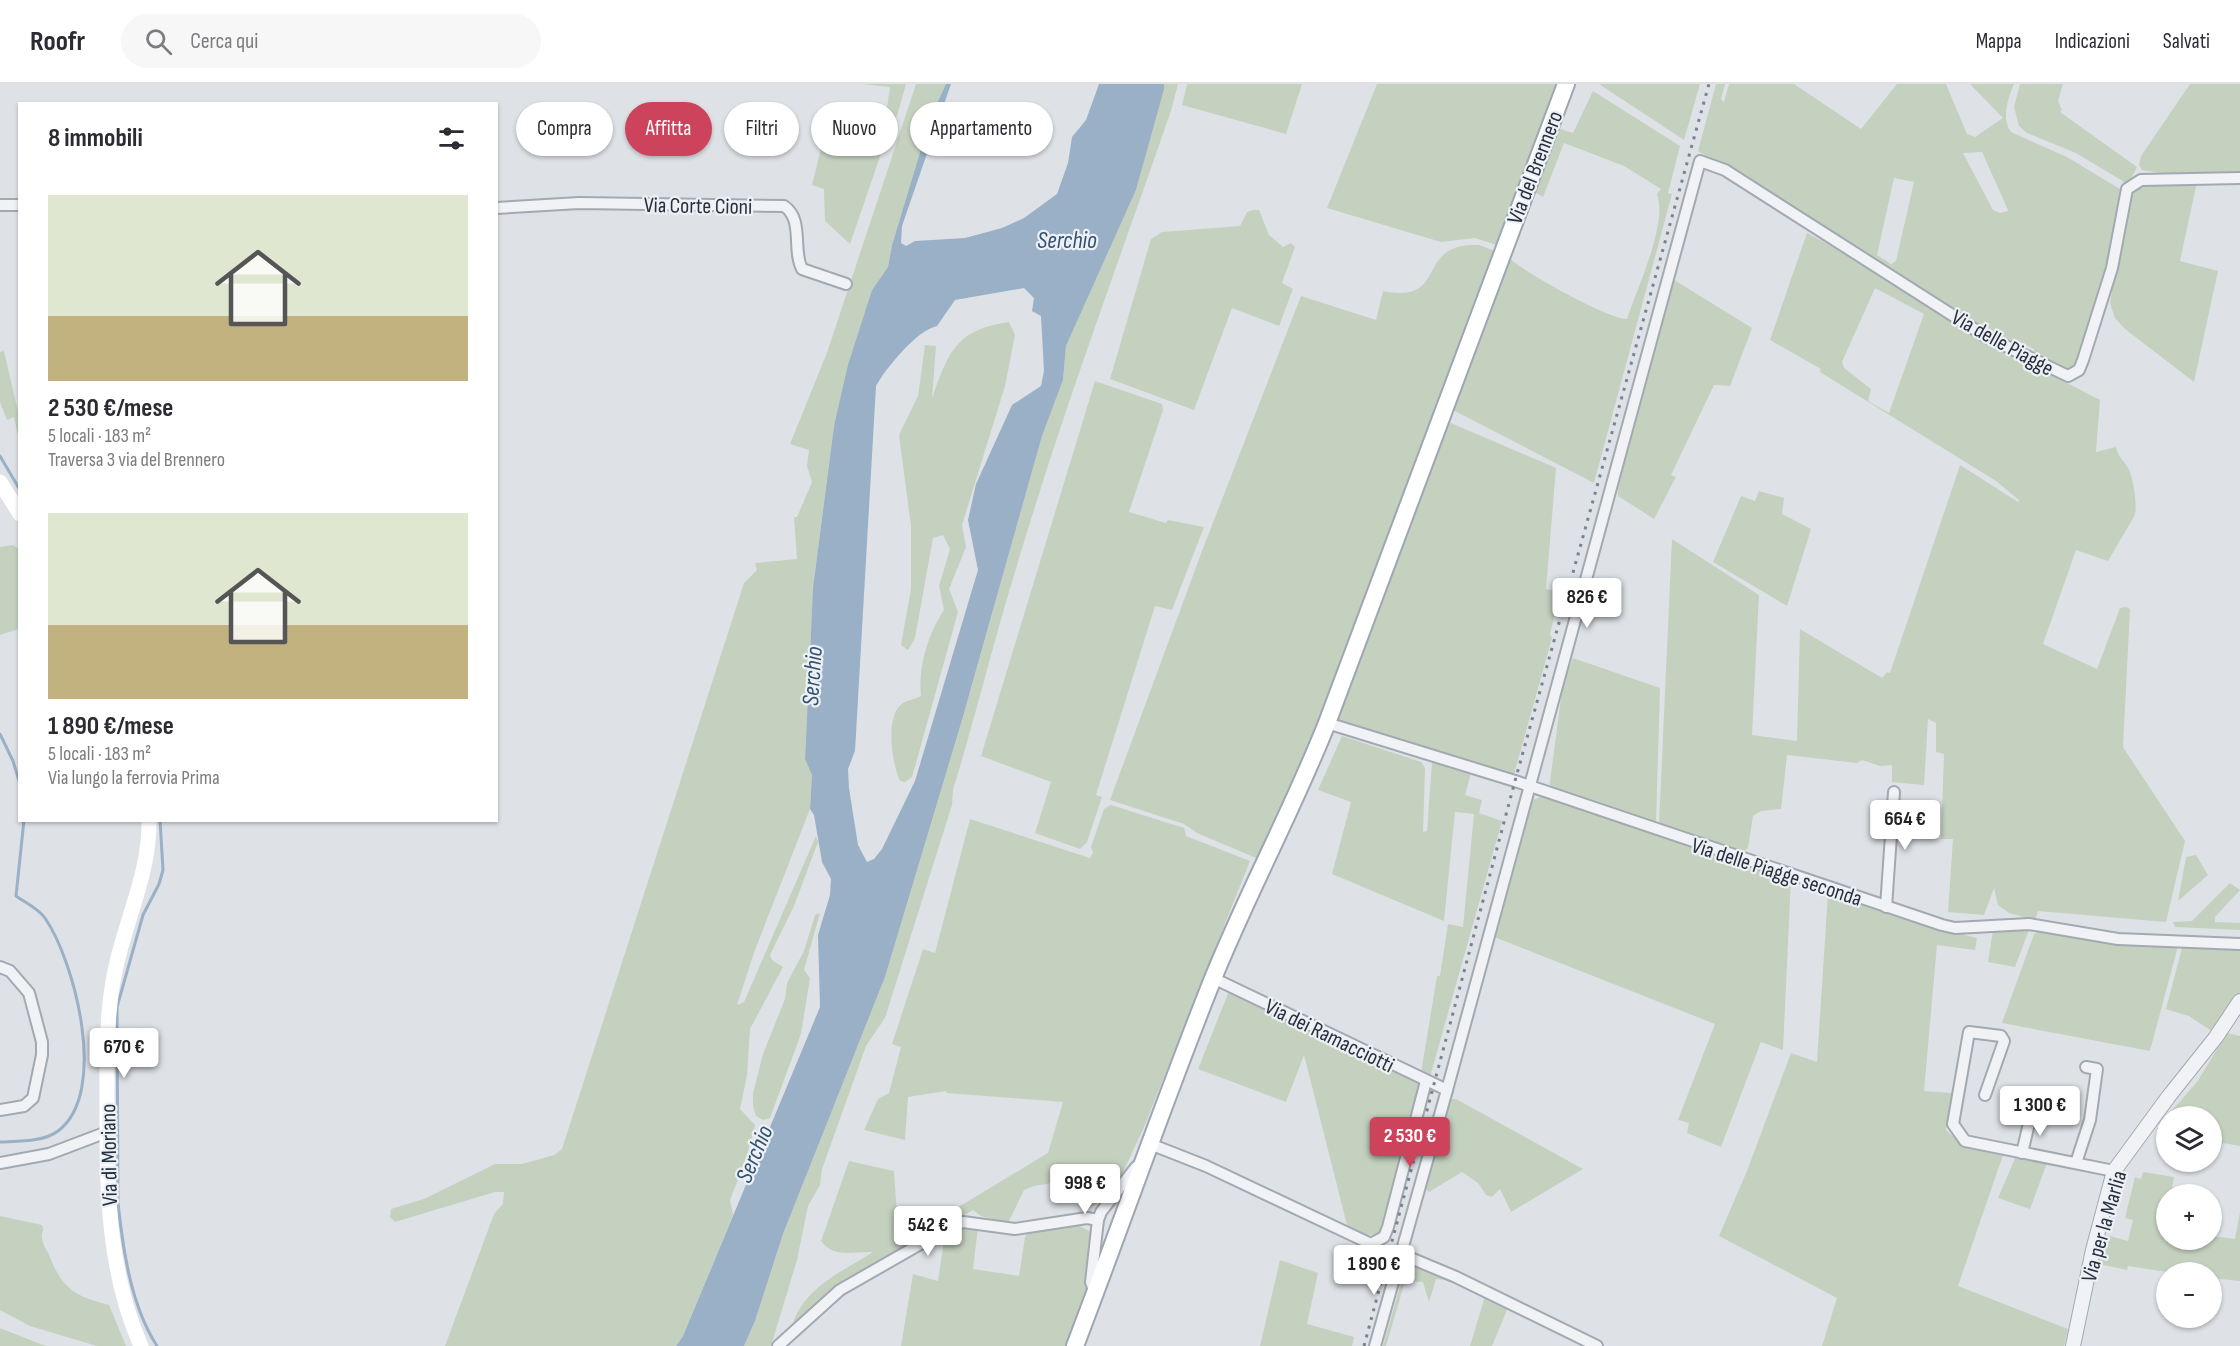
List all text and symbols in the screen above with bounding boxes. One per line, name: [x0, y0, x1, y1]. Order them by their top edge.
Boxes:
search box: [121, 14, 541, 68]
text: Roofr: [30, 25, 85, 58]
icon: search: [142, 25, 175, 58]
text: Cerca qui: [190, 28, 258, 55]
text: Mappa: [1976, 29, 2022, 54]
text: Indicazioni: [2055, 29, 2130, 54]
text: Salvati: [2163, 29, 2210, 54]
chip: Compra: [516, 102, 613, 156]
chip: Affitta: [625, 102, 712, 156]
chip: Filtri: [724, 102, 799, 156]
chip: Nuovo: [811, 102, 898, 156]
chip: Appartamento: [910, 102, 1053, 156]
street label: Via del Brennero: [1501, 107, 1569, 228]
icon: filters: [435, 122, 468, 155]
text: 8 immobili: [48, 123, 143, 154]
street label: Via Corte Cioni: [644, 192, 752, 221]
water label: Serchio: [1037, 226, 1097, 255]
icon: home: [204, 234, 312, 342]
street label: Via delle Piagge: [1946, 304, 2058, 382]
text: 2 530 €/mese: [48, 393, 173, 424]
text: 5 locali · 183 m²: [48, 424, 151, 448]
text: Traversa 3 via del Brennero: [48, 448, 225, 472]
icon: home: [204, 552, 312, 660]
pin: 826 €: [1545, 578, 1629, 629]
text: 826 €: [1566, 585, 1608, 609]
water label: Serchio: [796, 645, 829, 707]
text: 1 890 €/mese: [48, 711, 174, 742]
text: 5 locali · 183 m²: [48, 742, 151, 766]
text: Via lungo la ferrovia Prima: [48, 766, 220, 790]
pin: 664 €: [1863, 800, 1947, 851]
text: 664 €: [1884, 807, 1926, 831]
street label: Via delle Piagge seconda: [1688, 832, 1865, 913]
street label: Via dei Ramacciotti: [1260, 993, 1399, 1079]
pin: 670 €: [82, 1028, 166, 1079]
text: 670 €: [104, 1035, 144, 1059]
pin: 1 300 €: [1985, 1086, 2095, 1137]
text: 1 300 €: [2014, 1093, 2066, 1117]
street label: Via di Moriano: [95, 1104, 124, 1206]
map controls: [2156, 1106, 2222, 1328]
button: layers: [2156, 1106, 2222, 1172]
pin: 2 530 €: [1355, 1117, 1465, 1168]
water label: Serchio: [730, 1121, 780, 1187]
text: 2 530 €: [1384, 1124, 1436, 1148]
pin: 998 €: [1043, 1164, 1127, 1215]
street label: Via per la Marlia: [2076, 1168, 2133, 1285]
text: 998 €: [1064, 1171, 1106, 1195]
button: +: [2156, 1184, 2222, 1250]
pin: 542 €: [886, 1206, 970, 1257]
text: 542 €: [908, 1213, 948, 1237]
pin: 1 890 €: [1319, 1245, 1429, 1296]
text: 1 890 €: [1348, 1252, 1400, 1276]
button: −: [2156, 1262, 2222, 1328]

